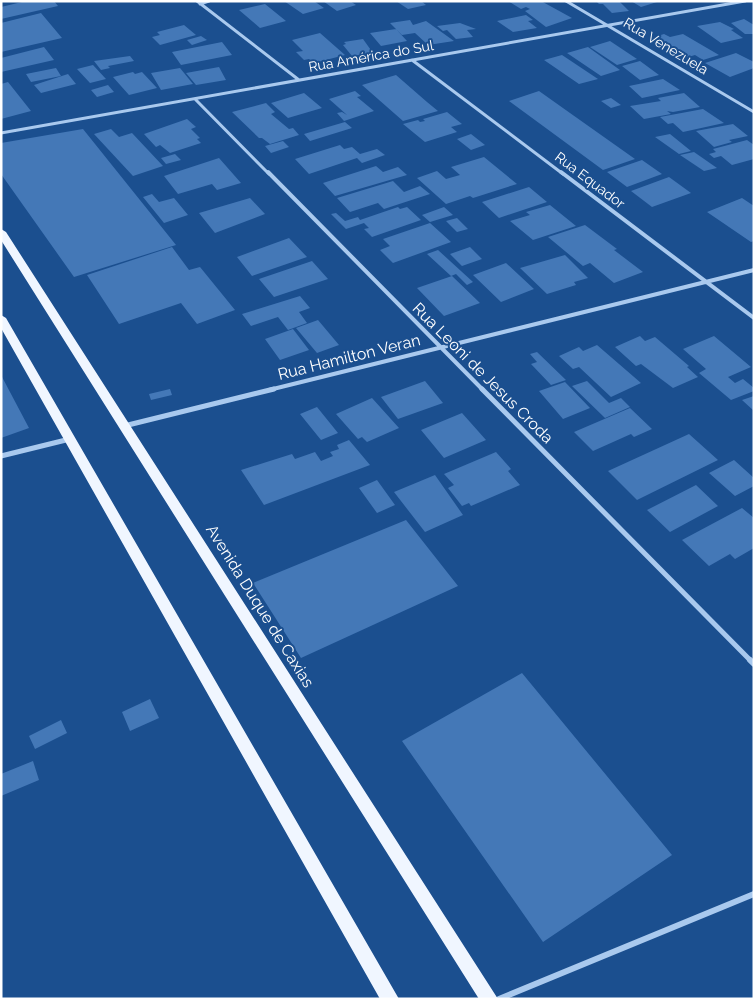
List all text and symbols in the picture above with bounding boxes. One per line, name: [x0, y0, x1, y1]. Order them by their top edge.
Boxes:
street label: Rua Venezuela: [621, 14, 711, 78]
street label: Rua América do Sul: [307, 37, 435, 75]
street label: Rua Equador: [552, 149, 628, 212]
street label: Rua Leoni de Jesus Croda: [409, 299, 557, 447]
street label: Rua Hamilton Veran: [276, 330, 422, 384]
street label: Avenida Duque de Caxias: [202, 521, 318, 691]

